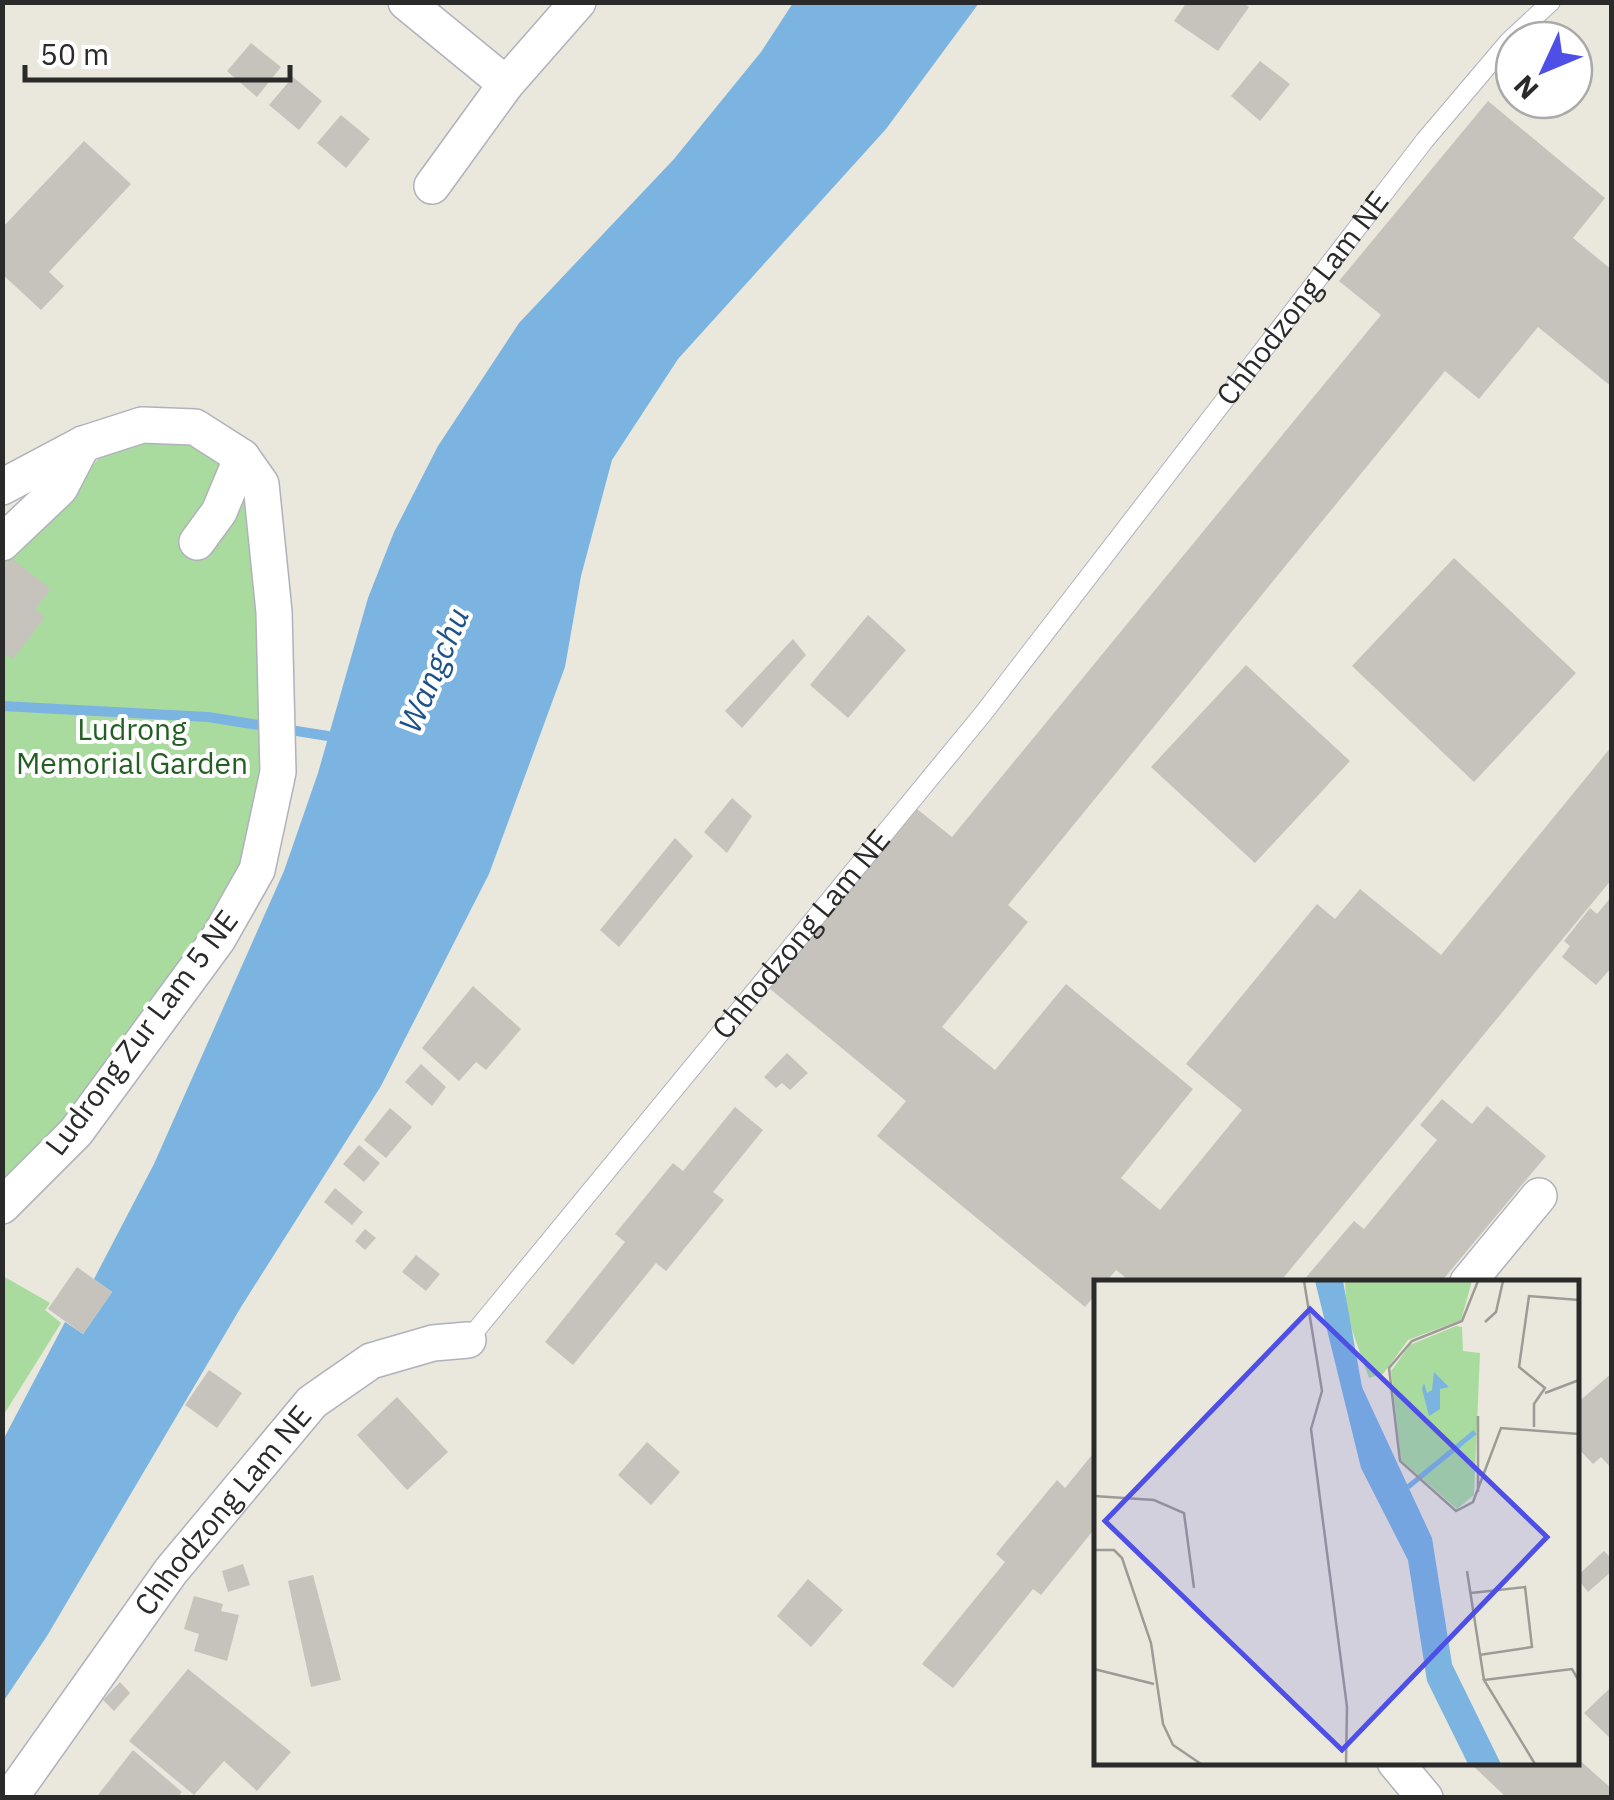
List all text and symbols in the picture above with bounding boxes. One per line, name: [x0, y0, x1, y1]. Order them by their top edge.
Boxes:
scale bar: [25, 20, 290, 82]
north arrow: [1494, 20, 1594, 120]
text: 50 m: [40, 34, 109, 73]
text: N: [1505, 68, 1546, 108]
street label: Chhodzong Lam NE: [1207, 183, 1397, 413]
water label: Wangchu: [388, 601, 478, 738]
park label: Ludrong Memorial Garden: [16, 709, 248, 782]
street label: Chhodzong Lam NE: [703, 821, 898, 1047]
street label: Ludrong Zur Lam 5 NE: [36, 902, 246, 1163]
inset map: [1094, 1280, 1579, 1765]
street label: Chhodzong Lam NE: [125, 1396, 319, 1623]

